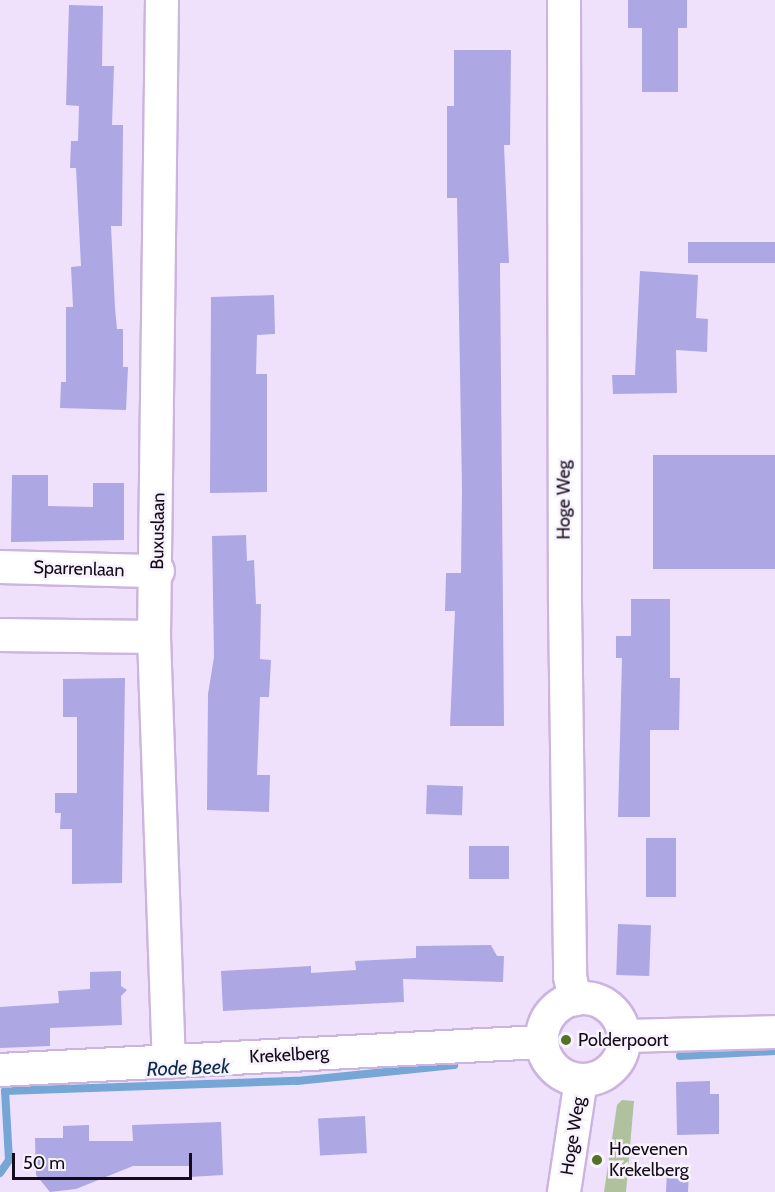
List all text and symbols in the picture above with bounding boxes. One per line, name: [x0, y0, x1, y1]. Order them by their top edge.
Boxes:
street label: Hoge Weg: [553, 460, 575, 540]
street label: Buxuslaan: [147, 492, 169, 570]
street label: Sparrenlaan: [33, 557, 125, 581]
place label: Polderpoort: [578, 1029, 669, 1051]
marker: Polderpoort: [559, 1033, 573, 1047]
street label: Krekelberg: [249, 1042, 329, 1068]
water label: Rode Beek: [146, 1055, 230, 1081]
street label: Hoge Weg: [556, 1095, 590, 1177]
place label: Hoevenen Krekelberg: [609, 1139, 689, 1182]
scale bar: [15, 1141, 195, 1179]
text: 50 m: [23, 1152, 65, 1174]
marker: Hoevenen Krekelberg: [590, 1153, 604, 1167]

